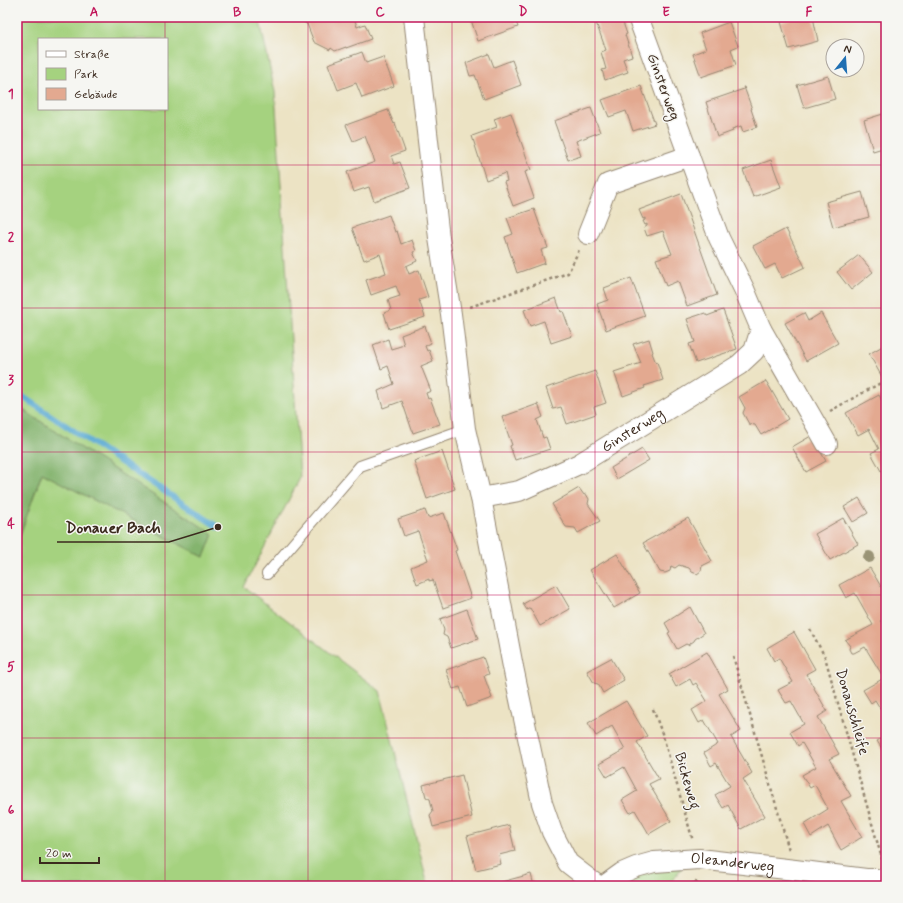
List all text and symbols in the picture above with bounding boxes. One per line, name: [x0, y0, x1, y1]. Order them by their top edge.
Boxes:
text: A: [90, 4, 98, 21]
text: B: [233, 4, 242, 21]
text: C: [375, 4, 385, 21]
text: D: [519, 4, 528, 21]
text: E: [662, 4, 670, 21]
text: F: [806, 4, 813, 21]
legend: [38, 38, 168, 110]
north arrow: [825, 38, 865, 78]
text: N: [842, 42, 853, 57]
text: Straße: [74, 47, 109, 63]
street label: Ginsterweg: [641, 51, 684, 124]
text: Park: [74, 67, 98, 83]
text: 1: [8, 86, 14, 103]
text: Gebäude: [74, 87, 117, 103]
text: 2: [8, 229, 15, 246]
text: 3: [8, 372, 14, 389]
street label: Ginsterweg: [598, 404, 669, 458]
callout: Donauer Bach: [57, 514, 169, 542]
text: 4: [7, 516, 15, 533]
text: Donauer Bach: [65, 518, 161, 539]
text: 5: [7, 659, 15, 676]
street label: Donauschleife: [830, 667, 874, 757]
street label: Bickeweg: [668, 750, 705, 812]
text: 6: [8, 802, 15, 819]
scale bar: [40, 839, 99, 865]
text: 20 m: [46, 846, 72, 862]
street label: Oleanderweg: [690, 849, 776, 879]

